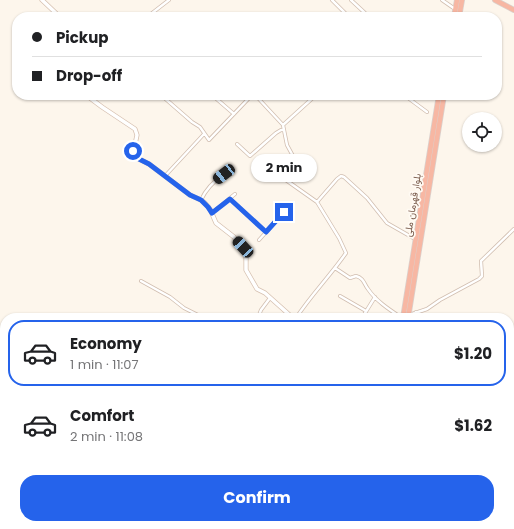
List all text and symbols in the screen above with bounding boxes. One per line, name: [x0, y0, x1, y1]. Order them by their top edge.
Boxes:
text: Pickup: [56, 27, 108, 48]
text: Drop-off: [56, 65, 122, 86]
map controls: [462, 112, 502, 152]
button: locate: [462, 112, 502, 152]
route start: [124, 142, 142, 160]
callout: 2 min: [251, 154, 317, 182]
text: 2 min: [266, 158, 302, 177]
car: [211, 162, 237, 186]
street label: بلوار قهرمان ملی: [400, 172, 425, 238]
route end: [275, 203, 293, 221]
car: [230, 234, 256, 260]
text: Economy: [70, 333, 142, 354]
icon: car: [22, 335, 58, 371]
text: $1.20: [454, 343, 492, 364]
text: 1 min · 11:07: [70, 355, 139, 374]
text: Comfort: [70, 405, 134, 426]
icon: car: [22, 407, 58, 443]
text: $1.62: [454, 415, 492, 436]
text: 2 min · 11:08: [70, 427, 143, 446]
button: Confirm: [20, 475, 494, 521]

